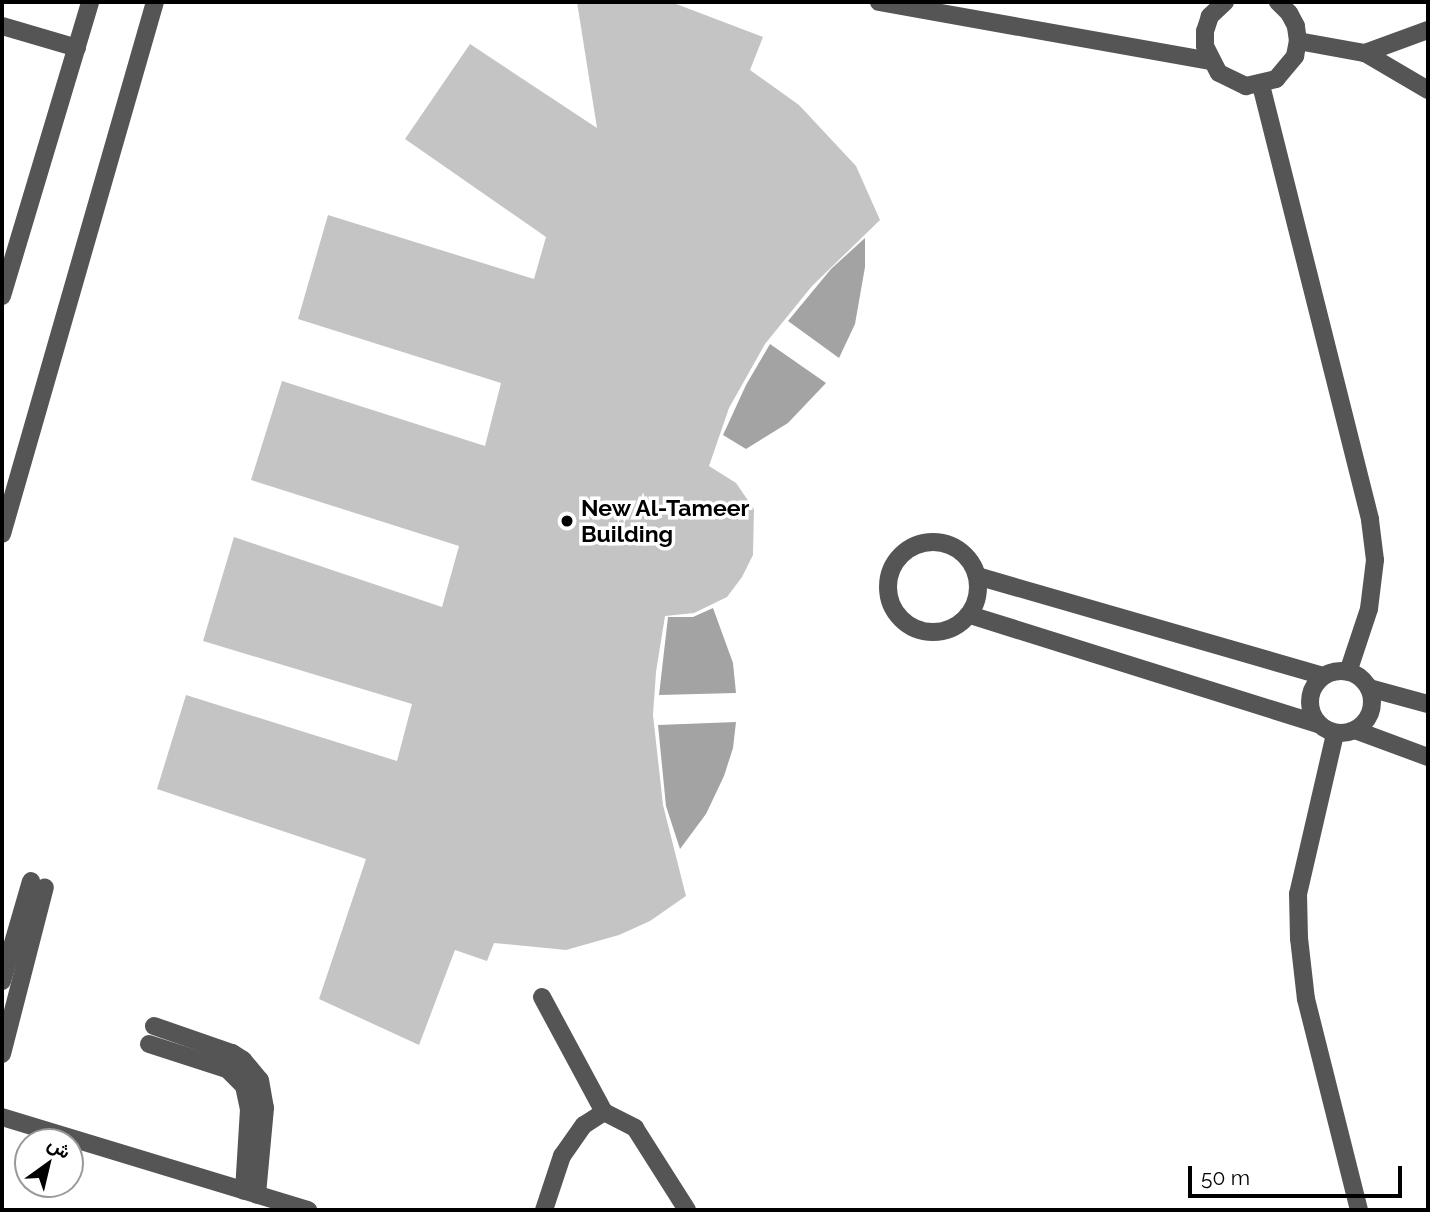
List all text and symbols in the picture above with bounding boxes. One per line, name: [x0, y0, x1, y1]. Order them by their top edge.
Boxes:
place label: New Al-Tameer Building: [581, 494, 751, 548]
marker: New Al-Tameer Building: [559, 513, 575, 529]
north arrow: [14, 1128, 84, 1198]
text: ش: [44, 1132, 75, 1163]
scale bar: [1192, 1152, 1406, 1196]
text: 50 m: [1201, 1165, 1250, 1190]

